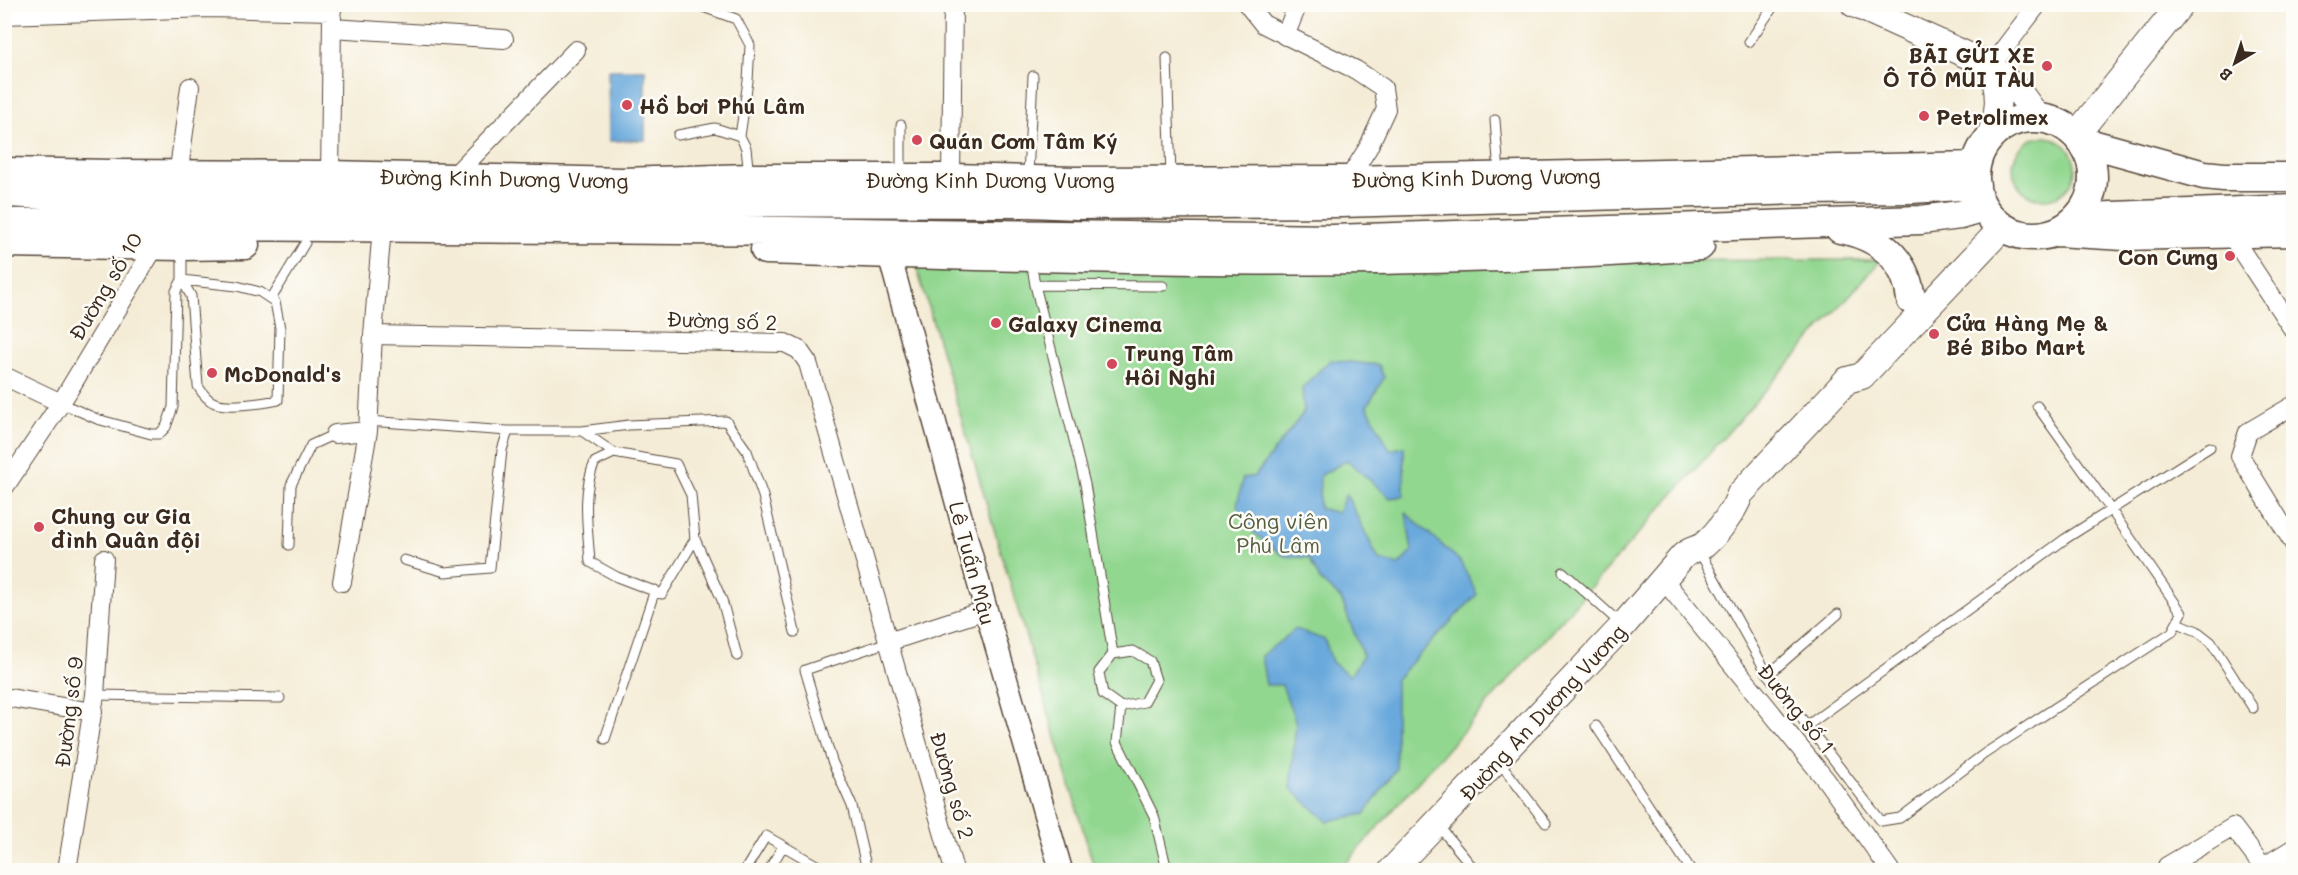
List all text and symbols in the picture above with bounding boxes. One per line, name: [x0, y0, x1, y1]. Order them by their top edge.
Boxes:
north arrow: [2205, 33, 2265, 93]
place label: BÃI GỬI XE Ô TÔ MŨI TÀU: [1883, 40, 2035, 92]
marker: BÃI GỬI XE Ô TÔ MŨI TÀU: [2040, 59, 2054, 73]
text: B: [2214, 63, 2236, 87]
place label: Hồ bơi Phú Lâm: [639, 92, 805, 119]
marker: Hồ bơi Phú Lâm: [620, 98, 634, 112]
place label: Petrolimex: [1936, 103, 2049, 130]
marker: Petrolimex: [1917, 109, 1931, 123]
place label: Quán Cơm Tâm Ký: [929, 127, 1118, 155]
marker: Quán Cơm Tâm Ký: [910, 133, 924, 147]
street label: Đường Kinh Dương Vương: [1351, 161, 1601, 193]
street label: Đường Kinh Dương Vương: [379, 162, 629, 194]
street label: Đường Kinh Dương Vương: [865, 166, 1115, 193]
street label: Đường số 10: [62, 227, 148, 345]
place label: Con Cưng: [2118, 243, 2218, 270]
marker: Con Cưng: [2223, 249, 2237, 263]
street label: Đường số 2: [666, 305, 778, 335]
place label: Cửa Hàng Mẹ & Bé Bibo Mart: [1946, 309, 2109, 360]
place label: Galaxy Cinema: [1008, 310, 1163, 338]
marker: Galaxy Cinema: [989, 316, 1003, 330]
marker: Cửa Hàng Mẹ & Bé Bibo Mart: [1927, 327, 1941, 341]
place label: Trung Tâm Hôi Nghi: [1124, 339, 1234, 390]
marker: Trung Tâm Hôi Nghi: [1105, 357, 1119, 371]
place label: McDonald's: [224, 360, 341, 387]
marker: McDonald's: [205, 366, 219, 380]
street label: Lê Tuấn Mậu: [944, 498, 1002, 628]
place label: Chung cư Gia đình Quân đội: [51, 502, 201, 553]
park label: Công viên Phú Lâm: [1228, 507, 1328, 558]
marker: Chung cư Gia đình Quân đội: [32, 520, 46, 534]
street label: Đường An Dương Vương: [1453, 618, 1631, 806]
street label: Đường số 9: [48, 655, 88, 769]
street label: Đường số 1: [1752, 657, 1842, 759]
street label: Đường số 2: [925, 728, 981, 842]

